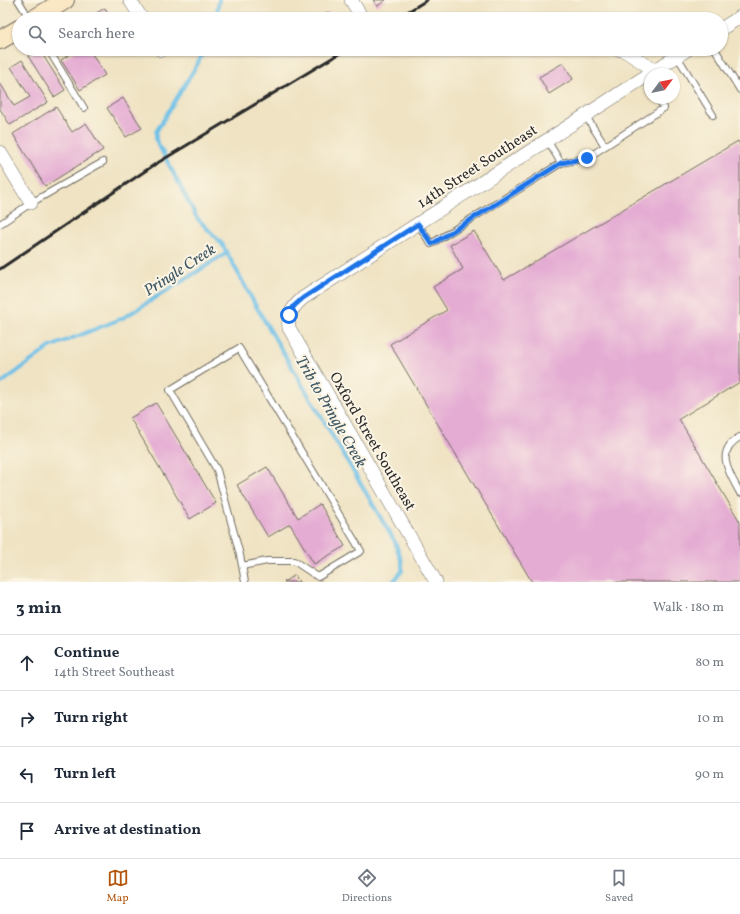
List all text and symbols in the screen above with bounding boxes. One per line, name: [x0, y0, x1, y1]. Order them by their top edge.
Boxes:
search box: [12, 12, 728, 56]
icon: search: [26, 23, 48, 45]
text: Search here: [58, 24, 135, 45]
north arrow: [644, 68, 680, 104]
street label: 14th Street Southeast: [414, 120, 542, 214]
route end: [578, 149, 596, 167]
water label: Pringle Creek: [140, 239, 221, 302]
route start: [280, 306, 298, 324]
water label: Trib to Pringle Creek: [289, 352, 372, 473]
street label: Oxford Street Southeast: [323, 368, 420, 515]
text: 3 min: [16, 597, 62, 620]
text: Walk · 180 m: [653, 599, 724, 617]
text: Continue: [54, 643, 119, 664]
icon: ahead: [16, 652, 38, 674]
text: 80 m: [695, 654, 724, 672]
text: 14th Street Southeast: [54, 664, 175, 682]
icon: right: [16, 708, 38, 730]
text: Turn right: [54, 708, 128, 729]
text: 10 m: [697, 710, 724, 728]
icon: left: [16, 764, 38, 786]
text: Turn left: [54, 764, 116, 785]
text: 90 m: [695, 766, 724, 784]
icon: arrive: [16, 820, 38, 842]
text: Arrive at destination: [54, 820, 201, 841]
tab: Map: [107, 867, 129, 906]
tab: Directions: [342, 867, 392, 906]
tab: Saved: [605, 867, 633, 906]

